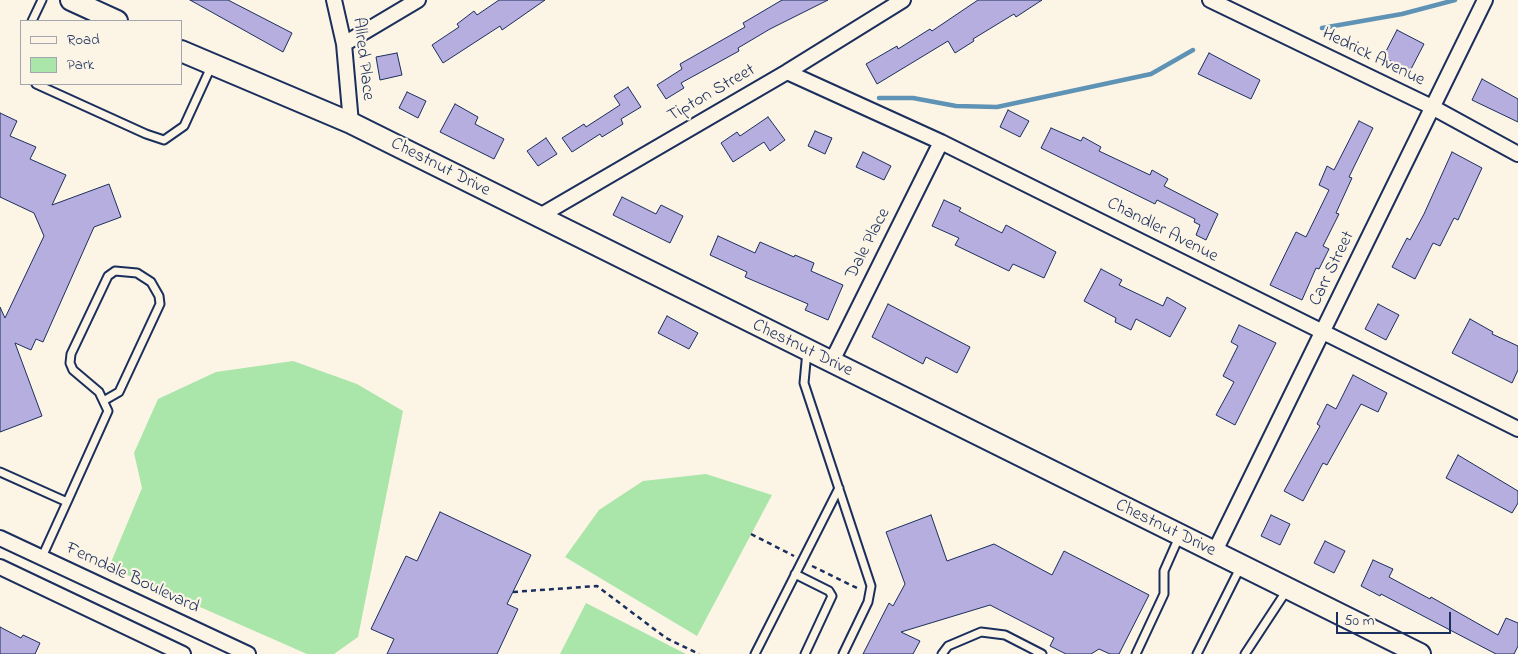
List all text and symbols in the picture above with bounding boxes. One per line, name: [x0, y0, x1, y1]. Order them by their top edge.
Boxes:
street label: Allred Place: [346, 16, 378, 102]
legend: [20, 20, 182, 85]
street label: Hedrick Avenue: [1318, 24, 1428, 92]
text: Road: [67, 29, 100, 51]
text: Park: [67, 54, 94, 76]
street label: Tipton Street: [664, 60, 760, 128]
street label: Chestnut Drive: [387, 134, 493, 202]
street label: Chandler Avenue: [1103, 194, 1221, 268]
street label: Dale Place: [842, 205, 896, 283]
street label: Carr Street: [1306, 228, 1360, 310]
street label: Chestnut Drive: [748, 315, 856, 383]
street label: Chestnut Drive: [1111, 495, 1219, 563]
street label: Ferndale Boulevard: [62, 539, 202, 619]
scale bar: [1338, 602, 1453, 634]
text: 50 m: [1344, 610, 1374, 632]

